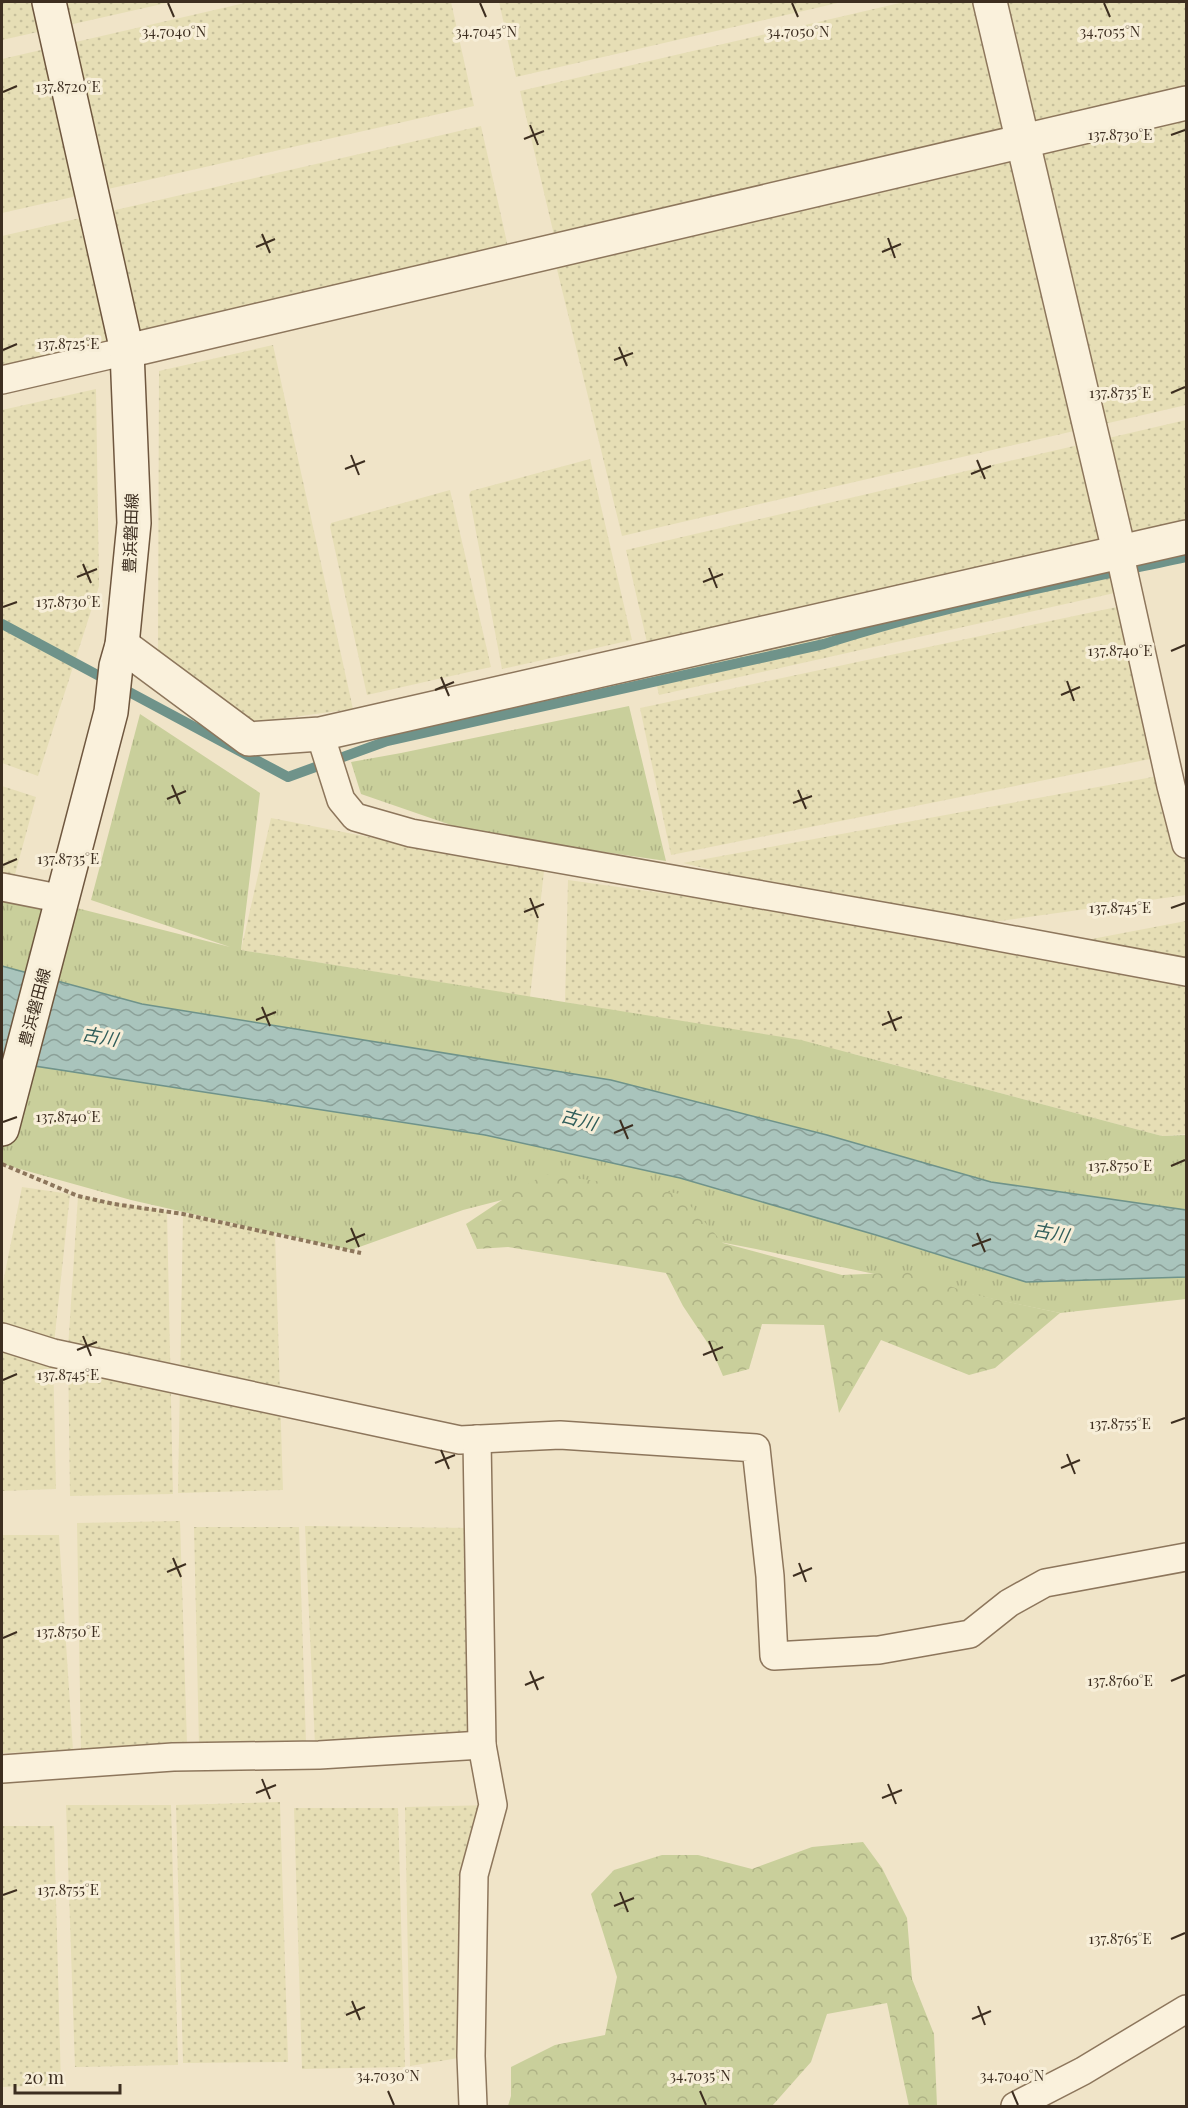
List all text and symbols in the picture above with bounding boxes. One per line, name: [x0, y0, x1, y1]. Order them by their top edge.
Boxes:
text: 34.7040°N: [142, 21, 207, 41]
text: 34.7045°N: [455, 21, 517, 41]
text: 34.7050°N: [766, 21, 830, 41]
text: 34.7055°N: [1080, 21, 1141, 41]
text: 137.8720°E: [35, 76, 101, 96]
text: 137.8730°E: [1088, 124, 1152, 144]
text: 137.8725°E: [37, 333, 99, 353]
text: 137.8735°E: [1089, 382, 1151, 402]
street label: 豊浜磐田線: [118, 493, 142, 573]
text: 137.8730°E: [36, 591, 100, 611]
text: 137.8740°E: [1088, 640, 1152, 660]
text: 137.8735°E: [37, 848, 99, 868]
text: 137.8745°E: [1089, 897, 1151, 917]
street label: 豊浜磐田線: [14, 966, 54, 1048]
water label: 古川: [80, 1021, 122, 1051]
water label: 古川: [559, 1103, 601, 1136]
text: 137.8740°E: [36, 1106, 100, 1126]
text: 137.8750°E: [1088, 1155, 1152, 1175]
water label: 古川: [1031, 1217, 1073, 1247]
text: 137.8745°E: [37, 1364, 99, 1384]
text: 137.8755°E: [1089, 1413, 1151, 1433]
text: 137.8750°E: [36, 1621, 100, 1641]
text: 137.8760°E: [1087, 1670, 1153, 1690]
text: 137.8755°E: [37, 1879, 99, 1899]
text: 137.8765°E: [1088, 1928, 1152, 1948]
scale bar: [15, 2057, 120, 2095]
text: 20 m: [24, 2065, 64, 2089]
text: 34.7030°N: [356, 2065, 420, 2085]
text: 34.7035°N: [669, 2065, 731, 2085]
text: 34.7040°N: [980, 2065, 1045, 2085]

